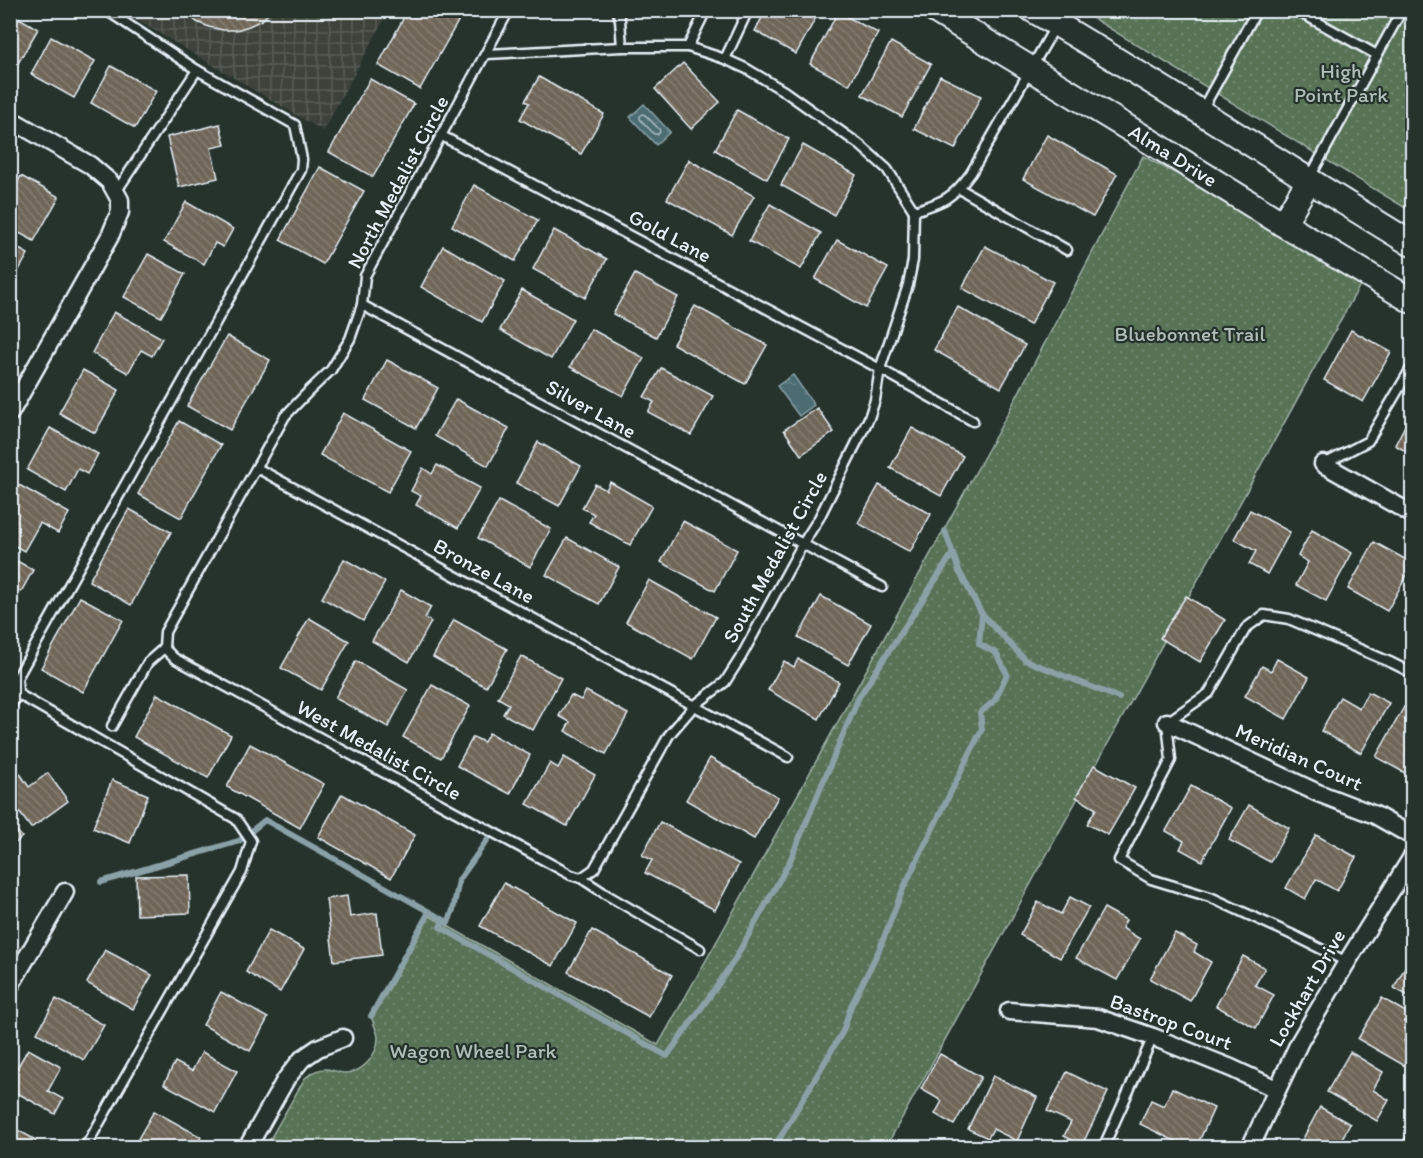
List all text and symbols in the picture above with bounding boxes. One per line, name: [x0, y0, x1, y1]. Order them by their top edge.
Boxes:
park label: High Point Park: [1294, 58, 1388, 107]
street label: North Medalist Circle: [341, 91, 454, 273]
street label: Alma Drive: [1124, 119, 1222, 192]
street label: Gold Lane: [625, 203, 716, 268]
park label: Bluebonnet Trail: [1115, 321, 1265, 346]
street label: Silver Lane: [542, 374, 641, 444]
street label: South Medalist Circle: [717, 466, 832, 647]
street label: Bronze Lane: [429, 533, 539, 609]
street label: West Medalist Circle: [292, 694, 466, 805]
street label: Meridian Court: [1232, 717, 1367, 796]
street label: Lockhart Drive: [1263, 924, 1350, 1051]
street label: Bastrop Court: [1107, 988, 1236, 1055]
park label: Wagon Wheel Park: [390, 1038, 557, 1063]

